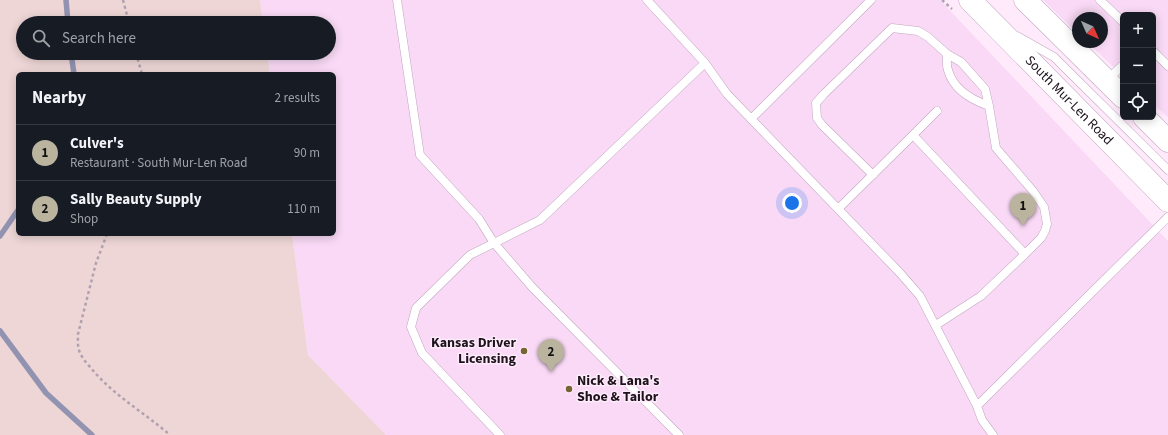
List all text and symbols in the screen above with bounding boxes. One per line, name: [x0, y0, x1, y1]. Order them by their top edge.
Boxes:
north arrow: [1072, 12, 1108, 48]
map controls: [1120, 12, 1156, 120]
button: +: [1120, 12, 1156, 48]
search box: [16, 16, 336, 60]
icon: search: [30, 27, 52, 49]
text: Search here: [62, 28, 136, 49]
button: −: [1120, 48, 1156, 84]
street label: South Mur-Len Road: [1020, 51, 1118, 150]
button: locate: [1120, 84, 1156, 120]
text: Nearby: [32, 86, 86, 110]
text: 2 results: [275, 89, 320, 107]
text: Culver's: [70, 133, 124, 154]
text: 1: [42, 144, 48, 162]
text: 90 m: [294, 144, 320, 162]
text: Restaurant · South Mur-Len Road: [70, 154, 247, 172]
text: Sally Beauty Supply: [70, 189, 201, 210]
your location: [782, 193, 802, 213]
pin: 1: [1010, 193, 1036, 226]
text: 2: [42, 200, 48, 218]
text: 110 m: [287, 200, 320, 218]
text: Shop: [70, 210, 98, 228]
place label: Kansas Driver Licensing: [431, 333, 517, 369]
pin: 2: [538, 339, 564, 372]
marker: Kansas Driver Licensing: [519, 346, 529, 356]
place label: Nick & Lana's Shoe & Tailor: [577, 371, 659, 407]
marker: Nick & Lana's Shoe & Tailor: [564, 384, 574, 394]

